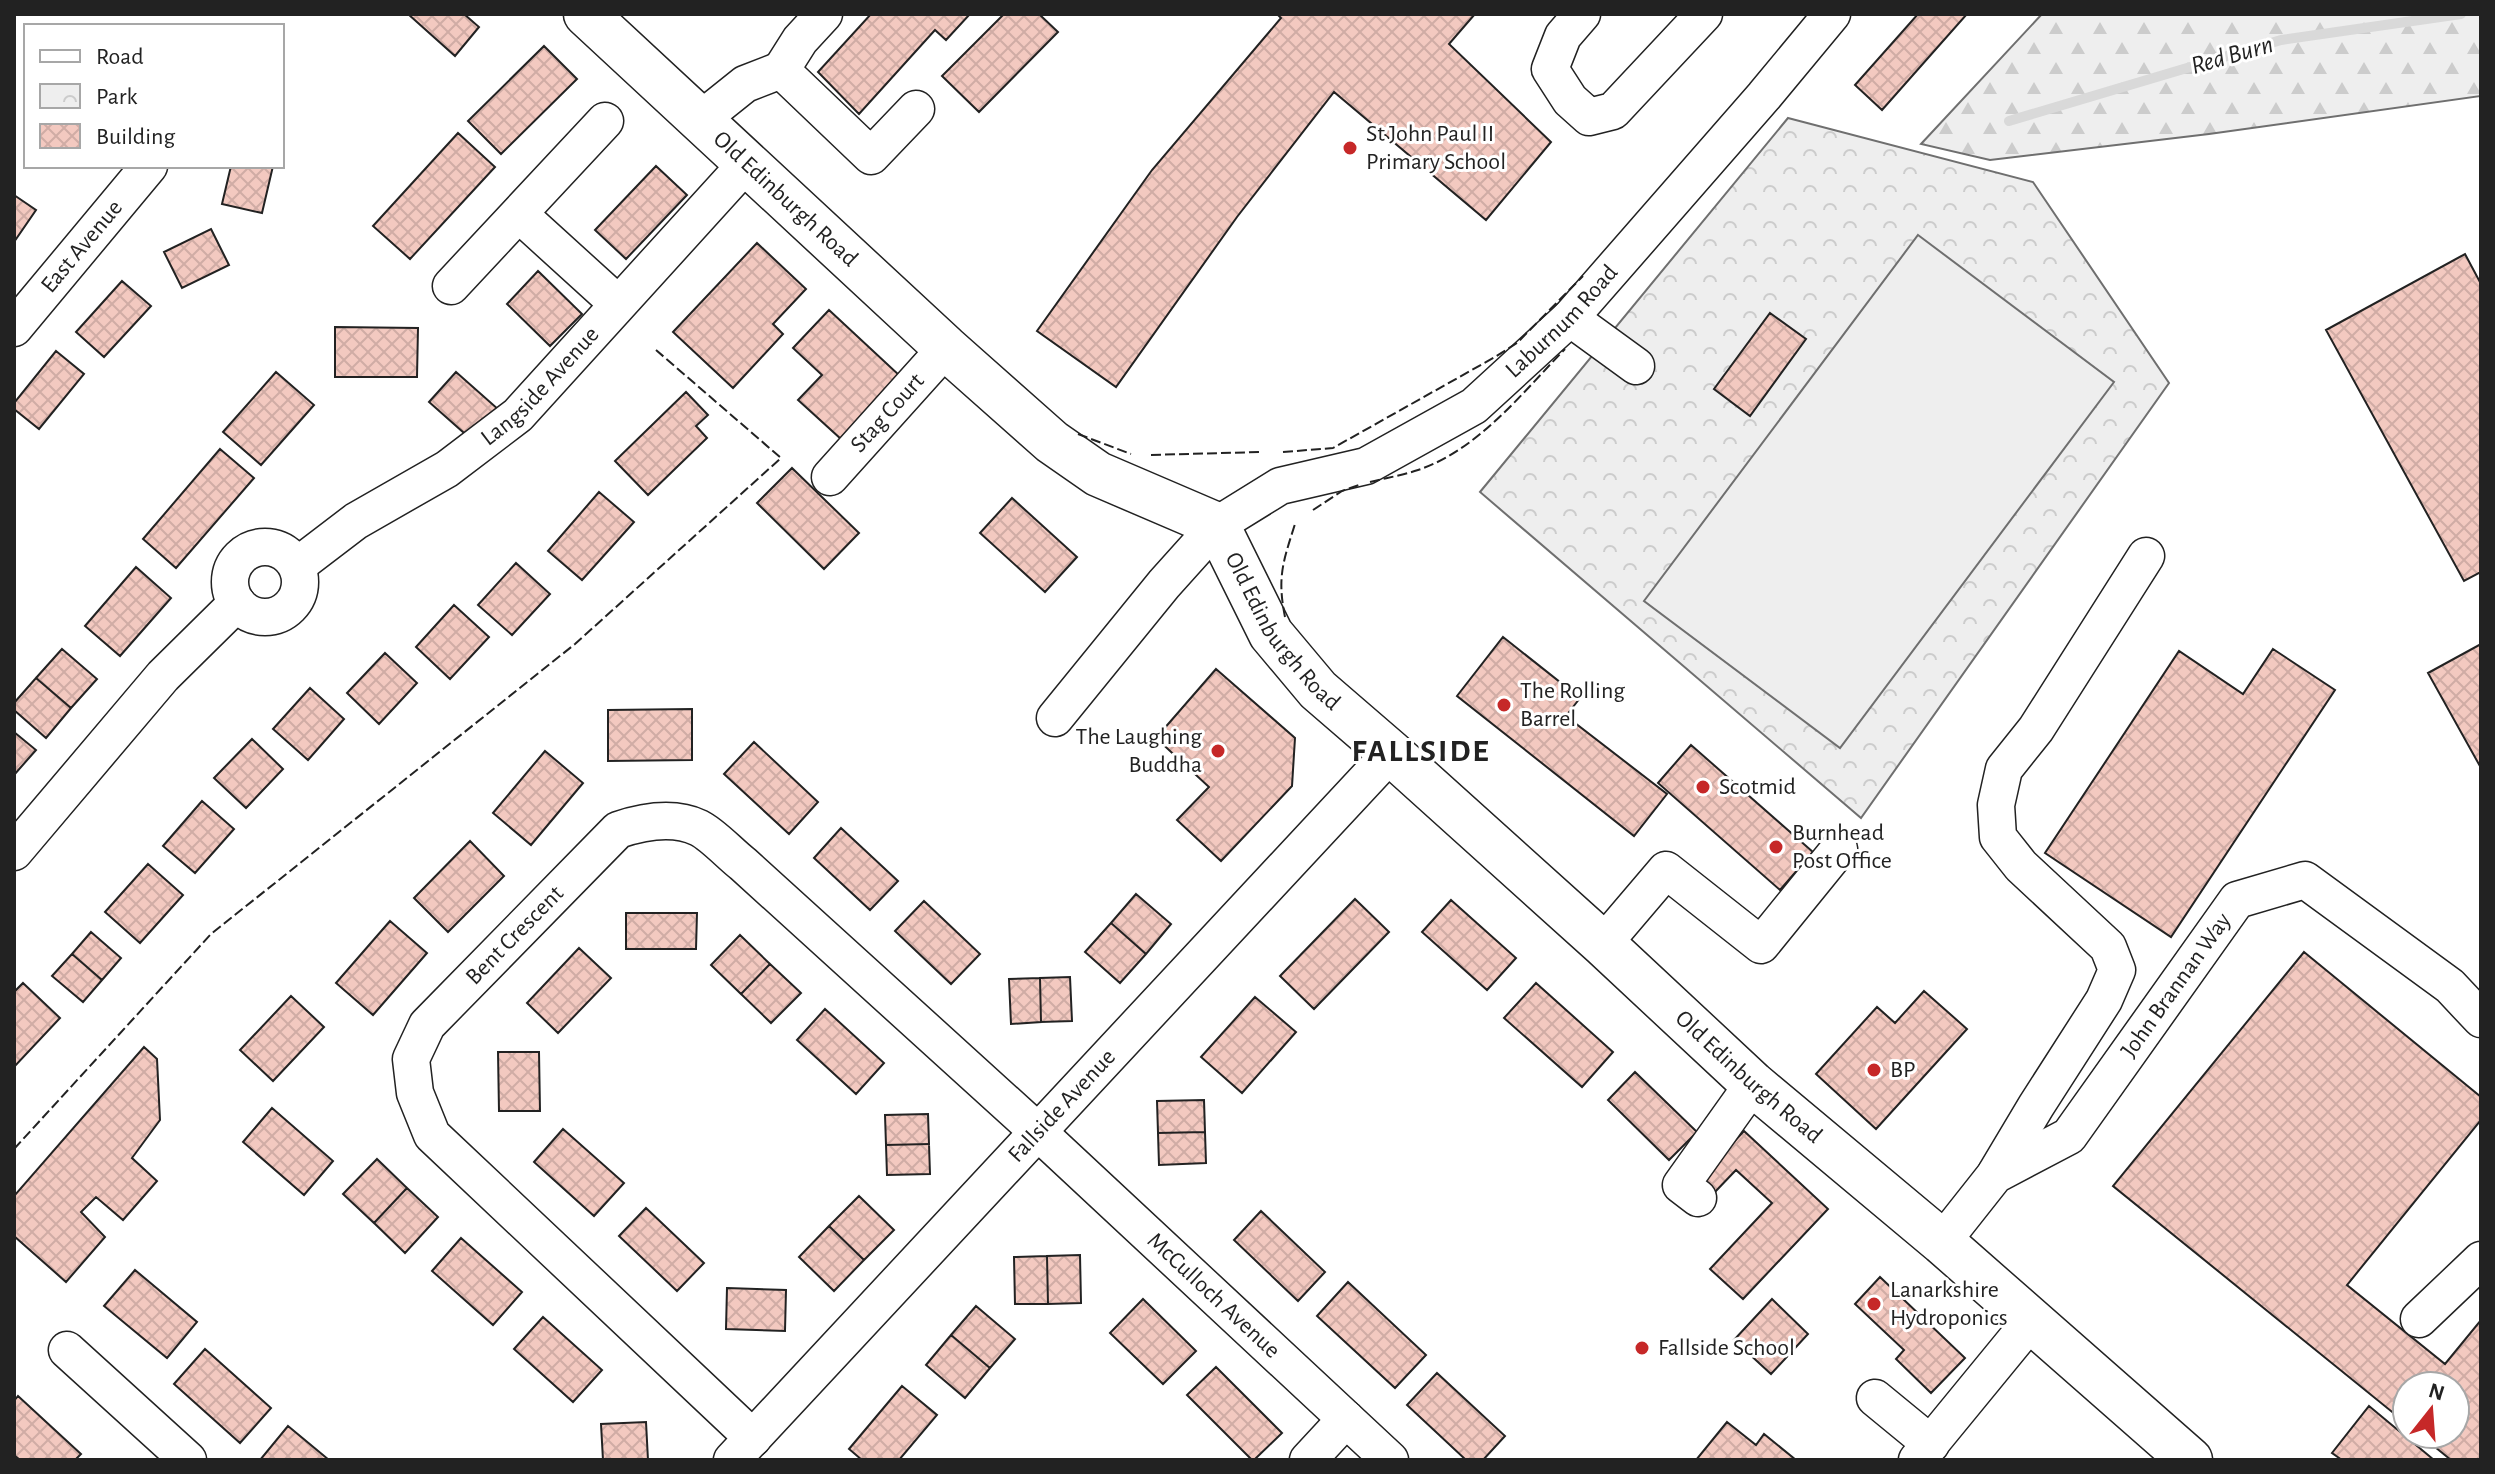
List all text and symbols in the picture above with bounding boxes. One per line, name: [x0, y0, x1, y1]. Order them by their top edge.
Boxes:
legend: [24, 24, 284, 168]
water label: Red Burn: [2188, 31, 2276, 79]
text: Road: [96, 45, 144, 69]
text: Park: [96, 85, 137, 109]
place label: St John Paul II Primary School: [1366, 122, 1506, 174]
text: Building: [96, 125, 175, 149]
street label: Old Edinburgh Road: [709, 127, 862, 271]
marker: St John Paul II Primary School: [1341, 139, 1359, 157]
street label: East Avenue: [37, 196, 127, 298]
street label: Laburnum Road: [1501, 260, 1623, 383]
street label: Langside Avenue: [477, 322, 604, 450]
street label: Stag Court: [846, 369, 929, 457]
street label: Old Edinburgh Road: [1221, 548, 1344, 715]
place label: The Rolling Barrel: [1520, 679, 1625, 731]
marker: The Rolling Barrel: [1495, 696, 1513, 714]
place label: The Laughing Buddha: [1076, 725, 1202, 777]
district label: FALLSIDE: [1351, 735, 1491, 767]
marker: The Laughing Buddha: [1209, 742, 1227, 760]
place label: Scotmid: [1719, 775, 1796, 799]
marker: Scotmid: [1694, 778, 1712, 796]
place label: Burnhead Post Office: [1792, 821, 1892, 873]
marker: Burnhead Post Office: [1767, 838, 1785, 856]
street label: Bent Crescent: [461, 881, 568, 989]
street label: John Brannan Way: [2117, 909, 2236, 1062]
street label: Old Edinburgh Road: [1671, 1006, 1826, 1148]
street label: Fallside Avenue: [1004, 1045, 1120, 1167]
place label: BP: [1890, 1058, 1915, 1082]
marker: BP: [1865, 1061, 1883, 1079]
street label: McCulloch Avenue: [1143, 1228, 1285, 1363]
place label: Lanarkshire Hydroponics: [1890, 1278, 2008, 1330]
marker: Lanarkshire Hydroponics: [1865, 1295, 1883, 1313]
place label: Fallside School: [1658, 1336, 1795, 1360]
marker: Fallside School: [1633, 1339, 1651, 1357]
north arrow: [2391, 1370, 2471, 1450]
text: N: [2426, 1379, 2447, 1405]

